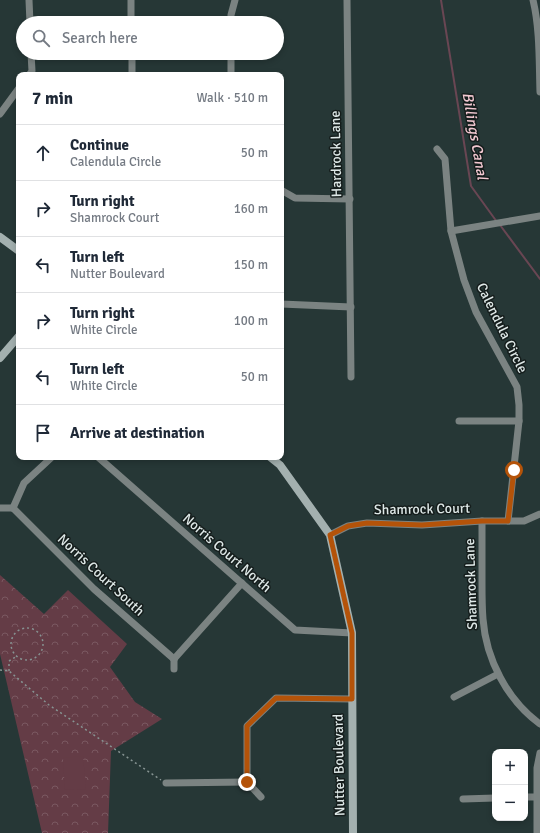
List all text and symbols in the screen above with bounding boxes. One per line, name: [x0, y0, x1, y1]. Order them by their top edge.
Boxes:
search box: [16, 16, 284, 60]
icon: search: [30, 27, 52, 49]
text: Search here: [62, 29, 138, 47]
text: 7 min: [32, 88, 73, 109]
text: Walk · 510 m: [197, 90, 268, 106]
water label: Billings Canal: [458, 91, 492, 183]
street label: Hardrock Lane: [327, 110, 345, 198]
text: Continue: [70, 136, 129, 154]
icon: ahead: [32, 142, 54, 164]
text: 50 m: [241, 145, 268, 161]
text: Calendula Circle: [70, 154, 161, 170]
text: Turn right: [70, 192, 135, 210]
icon: right: [32, 198, 54, 220]
text: 160 m: [234, 201, 268, 217]
text: Shamrock Court: [70, 210, 159, 226]
text: Turn left: [70, 248, 124, 266]
icon: left: [32, 254, 54, 276]
text: 150 m: [234, 257, 268, 273]
text: Nutter Boulevard: [70, 266, 165, 282]
street label: Calendula Circle: [473, 280, 531, 376]
text: Turn right: [70, 304, 135, 322]
icon: right: [32, 310, 54, 332]
text: 100 m: [234, 313, 268, 329]
text: White Circle: [70, 322, 138, 338]
text: Turn left: [70, 360, 124, 378]
icon: left: [32, 366, 54, 388]
text: 50 m: [241, 369, 268, 385]
text: White Circle: [70, 378, 138, 394]
icon: arrive: [32, 422, 54, 444]
text: Arrive at destination: [70, 424, 205, 442]
route start: [505, 461, 523, 479]
street label: Shamrock Court: [374, 500, 470, 518]
street label: Norris Court North: [179, 510, 275, 596]
street label: Norris Court South: [54, 530, 148, 620]
street label: Shamrock Lane: [461, 538, 481, 630]
street label: Nutter Boulevard: [330, 714, 348, 816]
map controls: [492, 749, 528, 821]
button: +: [492, 749, 528, 785]
route end: [238, 773, 256, 791]
button: −: [492, 785, 528, 821]

